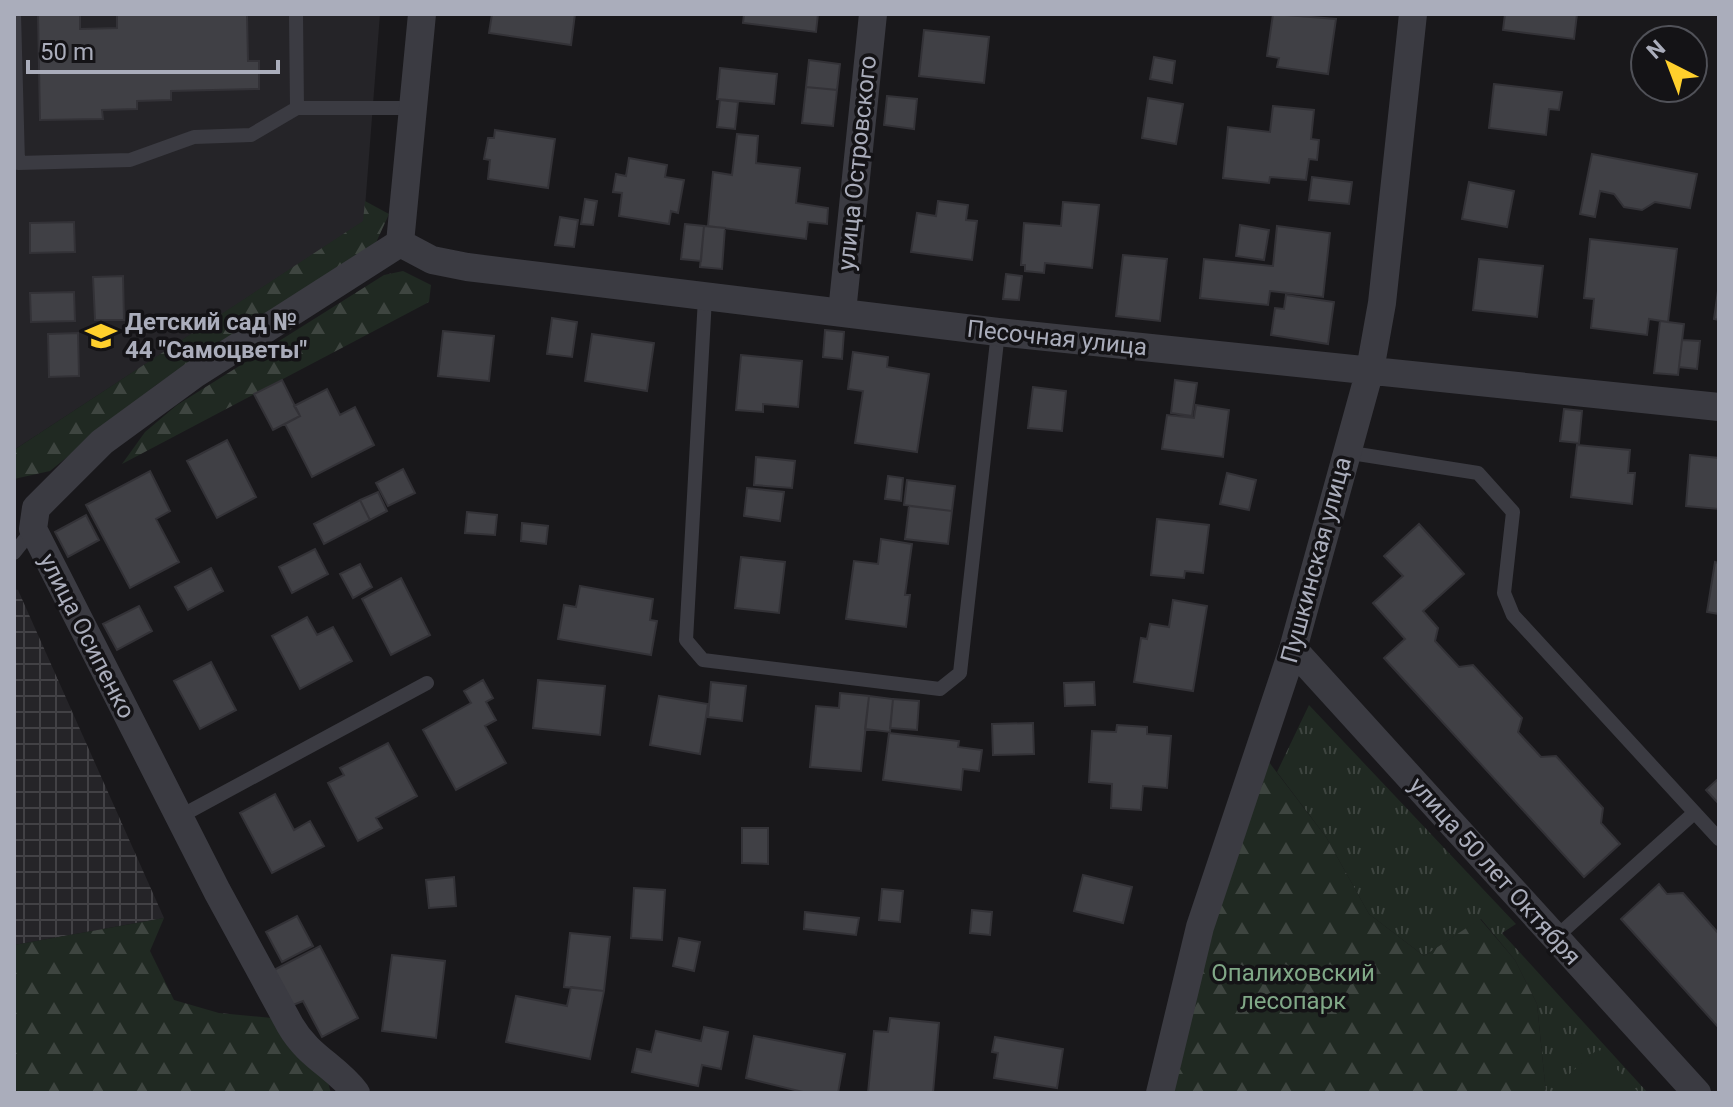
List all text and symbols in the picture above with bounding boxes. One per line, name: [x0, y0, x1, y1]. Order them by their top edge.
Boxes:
scale bar: [28, 24, 278, 74]
north arrow: [1629, 24, 1709, 104]
text: N: [1642, 35, 1670, 64]
text: 50 m: [40, 38, 94, 66]
street label: улица Островского: [832, 54, 882, 272]
place label: Детский сад № 44 "Самоцветы": [125, 308, 307, 364]
street label: Песочная улица: [966, 315, 1148, 361]
school or university icon: Детский сад № 44 "Самоцветы": [84, 319, 118, 353]
street label: Пушкинская улица: [1275, 454, 1357, 666]
street label: улица Осипенко: [33, 549, 141, 723]
street label: улица 50 лет Октября: [1403, 771, 1587, 971]
park label: Опалиховский лесопарк: [1211, 959, 1375, 1015]

